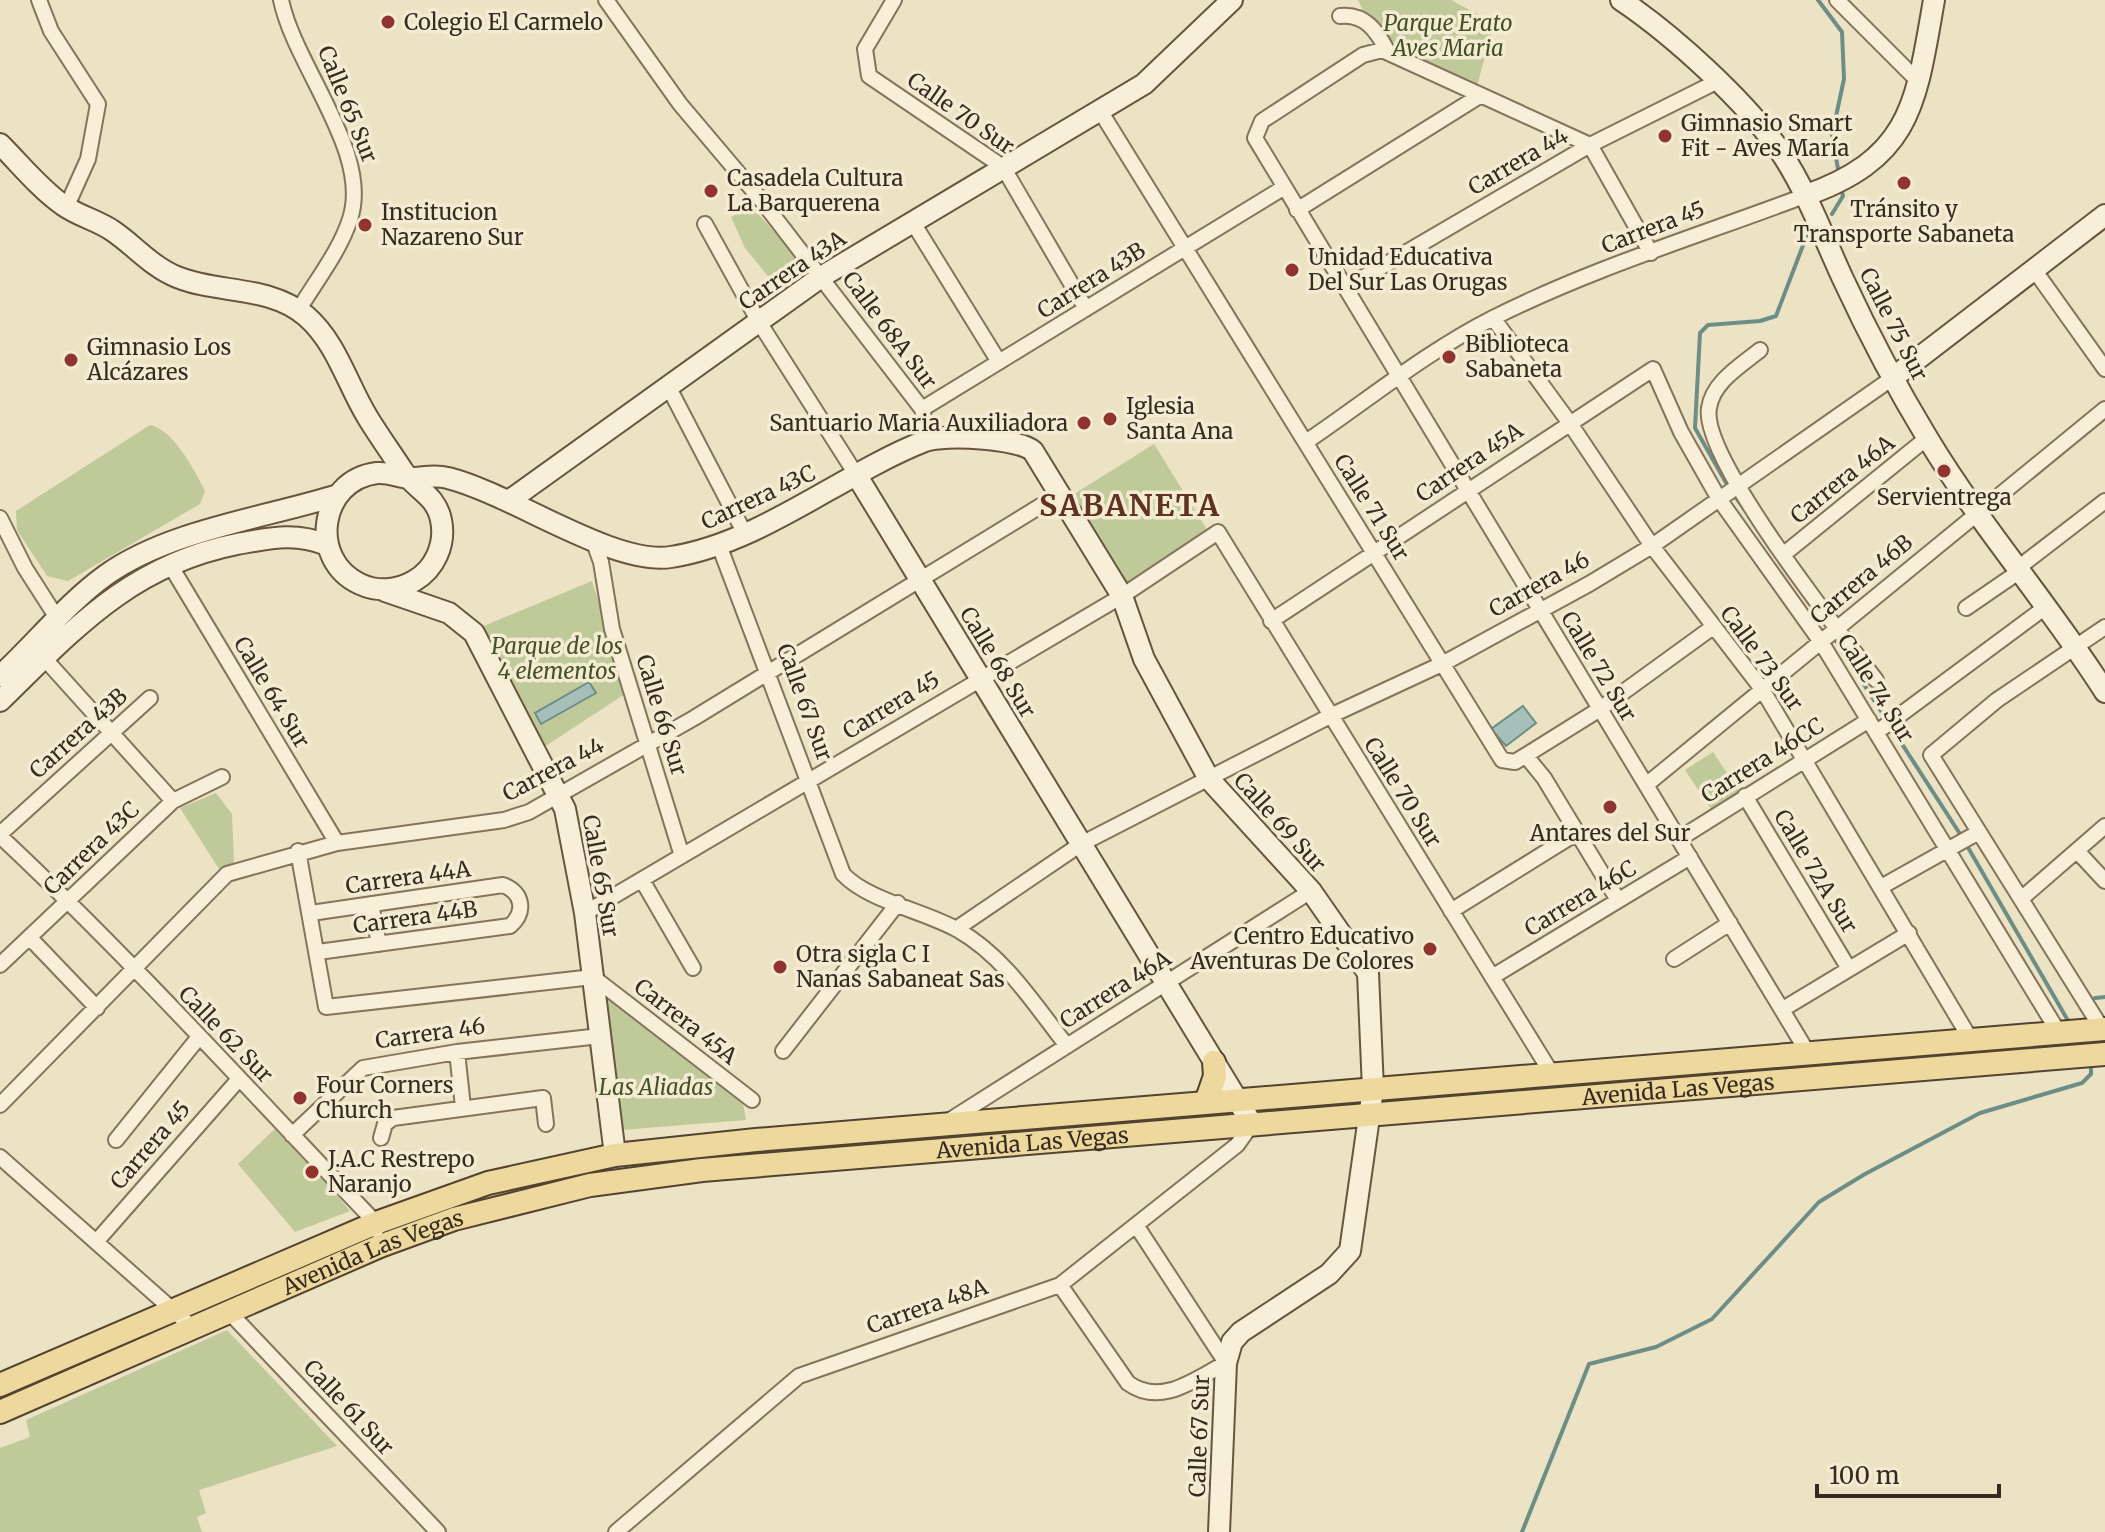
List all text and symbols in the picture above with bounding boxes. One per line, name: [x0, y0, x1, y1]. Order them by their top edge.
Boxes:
place label: Colegio El Carmelo: [404, 8, 603, 36]
park label: Parque Erato Aves Maria: [1384, 9, 1512, 62]
marker: Colegio El Carmelo: [379, 13, 397, 31]
street label: Calle 65 Sur: [312, 41, 384, 167]
street label: Calle 70 Sur: [902, 66, 1020, 160]
place label: Gimnasio Smart Fit - Aves María: [1681, 109, 1853, 162]
street label: Carrera 44: [1463, 121, 1573, 201]
marker: Gimnasio Smart Fit - Aves María: [1656, 127, 1674, 145]
place label: Casadela Cultura La Barquerena: [727, 164, 903, 217]
marker: Tránsito y Transporte Sabaneta: [1895, 174, 1913, 192]
marker: Casadela Cultura La Barquerena: [702, 182, 720, 200]
street label: Carrera 45: [1597, 195, 1709, 259]
place label: Tránsito y Transporte Sabaneta: [1794, 195, 2014, 248]
place label: Institucion Nazareno Sur: [381, 198, 524, 251]
marker: Institucion Nazareno Sur: [356, 216, 374, 234]
street label: Carrera 43A: [733, 224, 851, 316]
street label: Carrera 43B: [1032, 236, 1150, 324]
place label: Unidad Educativa Del Sur Las Orugas: [1308, 243, 1508, 296]
marker: Unidad Educativa Del Sur Las Orugas: [1283, 261, 1301, 279]
street label: Calle 75 Sur: [1854, 263, 1934, 385]
street label: Calle 68A Sur: [837, 266, 943, 394]
place label: Biblioteca Sabaneta: [1465, 330, 1569, 383]
place label: Gimnasio Los Alcázares: [86, 333, 231, 386]
marker: Biblioteca Sabaneta: [1440, 348, 1458, 366]
marker: Gimnasio Los Alcázares: [62, 351, 80, 369]
place label: Iglesia Santa Ana: [1126, 392, 1233, 445]
place label: Santuario Maria Auxiliadora: [769, 409, 1068, 437]
marker: Iglesia Santa Ana: [1101, 410, 1119, 428]
marker: Santuario Maria Auxiliadora: [1075, 414, 1093, 432]
street label: Carrera 45A: [1410, 416, 1528, 508]
street label: Carrera 46A: [1784, 428, 1900, 529]
street label: Calle 71 Sur: [1328, 449, 1416, 566]
street label: Carrera 43C: [697, 458, 819, 536]
marker: Servientrega: [1935, 462, 1953, 480]
place label: Servientrega: [1876, 483, 2012, 511]
district label: SABANETA: [1039, 486, 1221, 524]
street label: Carrera 46B: [1804, 528, 1918, 630]
street label: Carrera 46: [1484, 545, 1594, 623]
street label: Calle 73 Sur: [1715, 600, 1810, 716]
street label: Calle 68 Sur: [954, 601, 1042, 723]
street label: Calle 72 Sur: [1555, 606, 1643, 726]
street label: Calle 74 Sur: [1832, 629, 1920, 747]
street label: Calle 64 Sur: [228, 631, 316, 753]
park label: Parque de los 4 elementos: [491, 632, 623, 685]
street label: Calle 67 Sur: [771, 640, 839, 764]
street label: Calle 66 Sur: [630, 651, 694, 779]
street label: Carrera 45: [837, 665, 945, 745]
street label: Carrera 43B: [23, 682, 133, 784]
street label: Carrera 46CC: [1695, 711, 1829, 809]
street label: Carrera 44: [497, 730, 609, 807]
street label: Calle 70 Sur: [1358, 732, 1448, 852]
street label: Calle 69 Sur: [1228, 766, 1332, 878]
street label: Carrera 43C: [37, 795, 145, 901]
marker: Antares del Sur: [1601, 798, 1619, 816]
street label: Calle 72A Sur: [1768, 804, 1864, 938]
street label: Calle 65 Sur: [576, 813, 626, 939]
place label: Antares del Sur: [1529, 819, 1690, 847]
street label: Carrera 44A: [344, 854, 473, 900]
street label: Carrera 46C: [1519, 854, 1641, 942]
street label: Carrera 44B: [351, 894, 479, 940]
place label: Centro Educativo Aventuras De Colores: [1189, 922, 1414, 975]
place label: Otra sigla C I Nanas Sabaneat Sas: [796, 940, 1005, 993]
marker: Centro Educativo Aventuras De Colores: [1421, 940, 1439, 958]
street label: Carrera 46A: [1054, 944, 1176, 1034]
marker: Otra sigla C I Nanas Sabaneat Sas: [771, 958, 789, 976]
street label: Carrera 45A: [629, 972, 744, 1070]
street label: Calle 62 Sur: [173, 980, 279, 1088]
street label: Carrera 46: [373, 1011, 487, 1055]
street label: Avenida Las Vegas: [1580, 1067, 1775, 1111]
place label: Four Corners Church: [316, 1071, 453, 1124]
park label: Las Aliadas: [599, 1073, 713, 1101]
marker: Four Corners Church: [291, 1089, 309, 1107]
street label: Carrera 45: [104, 1095, 196, 1195]
street label: Avenida Las Vegas: [934, 1121, 1130, 1165]
place label: J.A.C Restrepo Naranjo: [327, 1145, 475, 1198]
marker: J.A.C Restrepo Naranjo: [303, 1163, 321, 1181]
street label: Avenida Las Vegas: [277, 1203, 466, 1301]
street label: Carrera 48A: [863, 1272, 992, 1340]
street label: Calle 61 Sur: [298, 1354, 400, 1461]
street label: Calle 67 Sur: [1183, 1374, 1215, 1498]
scale bar: [1817, 1448, 1999, 1498]
text: 100 m: [1829, 1460, 1900, 1491]

